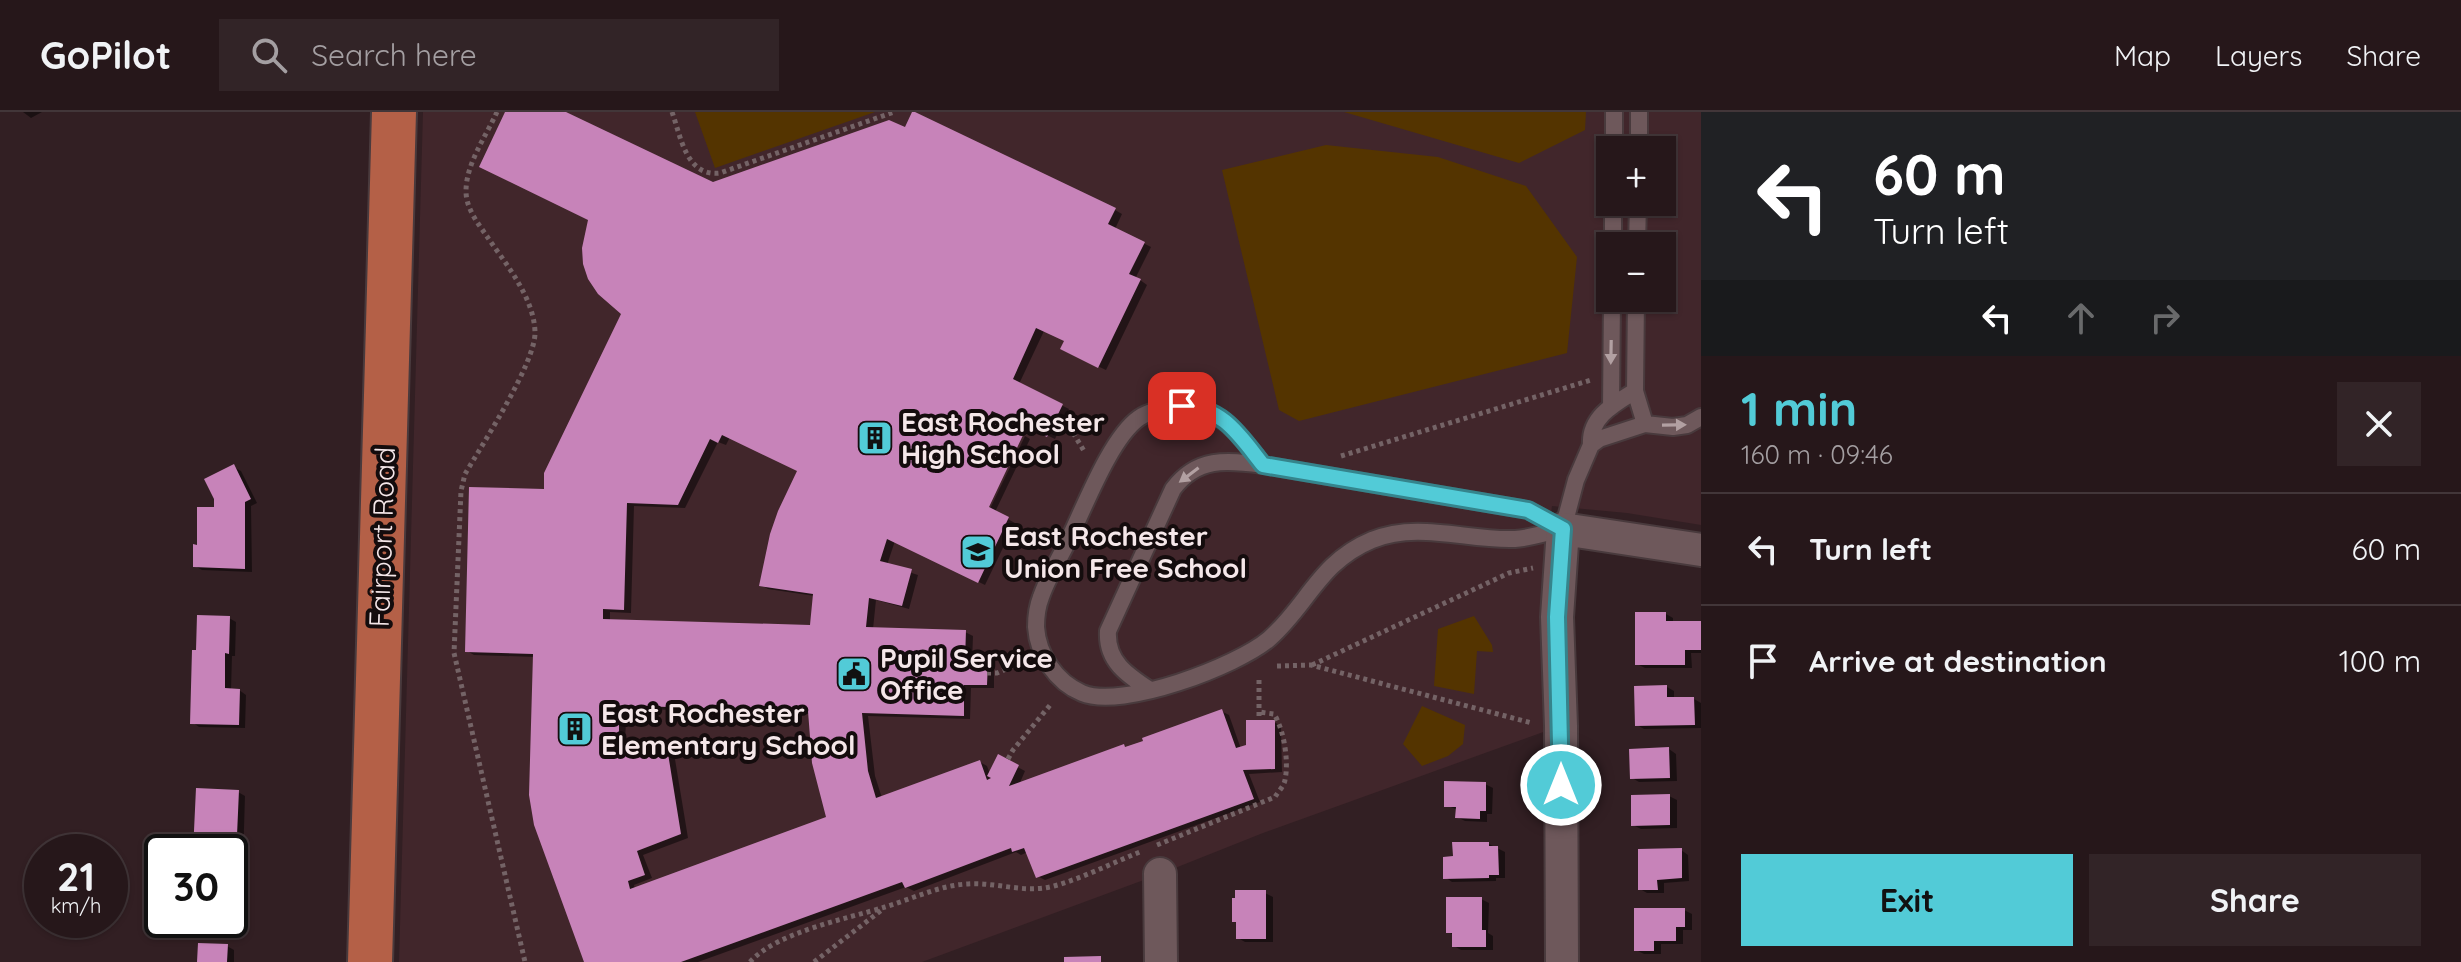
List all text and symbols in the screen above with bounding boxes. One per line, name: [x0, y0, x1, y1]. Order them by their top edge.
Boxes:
search box: [219, 19, 779, 91]
text: GoPilot: [40, 31, 171, 79]
icon: search: [247, 33, 291, 77]
text: Search here: [311, 36, 477, 74]
text: Map: [2114, 38, 2171, 73]
text: Layers: [2215, 38, 2302, 73]
text: Share: [2346, 38, 2421, 73]
map controls: [1596, 136, 1676, 312]
button: +: [1596, 136, 1676, 216]
text: 60 m: [1873, 139, 2006, 209]
icon: left: [1741, 144, 1845, 248]
text: Turn left: [1873, 208, 2009, 253]
button: −: [1596, 232, 1676, 312]
icon: left: [1975, 296, 2019, 340]
icon: ahead: [2059, 296, 2103, 340]
icon: right: [2143, 296, 2187, 340]
one-way arrow: [1605, 340, 1617, 365]
pin: [1148, 372, 1216, 440]
text: 1 min: [1741, 378, 1857, 438]
button: close: [2337, 382, 2421, 466]
icon: arrive: [1160, 384, 1204, 428]
place label: East Rochester High School: [901, 404, 1105, 471]
building icon: East Rochester High School: [856, 419, 894, 457]
one-way arrow: [1662, 419, 1687, 431]
text: 160 m · 09:46: [1741, 438, 1893, 471]
street label: Fairport Road: [361, 446, 402, 628]
one-way arrow: [1178, 467, 1200, 483]
place label: East Rochester Union Free School: [1004, 518, 1247, 585]
icon: left: [1741, 527, 1785, 571]
text: Turn left: [1809, 530, 1932, 568]
text: 60 m: [2351, 530, 2421, 568]
school or university icon: East Rochester Union Free School: [959, 533, 997, 571]
icon: arrive: [1741, 639, 1785, 683]
place label: Pupil Service Office: [880, 640, 1053, 707]
text: Arrive at destination: [1809, 642, 2107, 680]
text: 100 m: [2339, 642, 2421, 680]
public building icon: Pupil Service Office: [835, 655, 873, 693]
place label: East Rochester Elementary School: [601, 695, 856, 762]
building icon: East Rochester Elementary School: [556, 710, 594, 748]
position arrow: [1519, 743, 1603, 827]
speed limit sign: 30: [144, 834, 248, 938]
text: 21: [57, 851, 95, 901]
button: Exit: [1741, 854, 2073, 946]
button: Share: [2089, 854, 2421, 946]
text: km/h: [51, 893, 101, 918]

